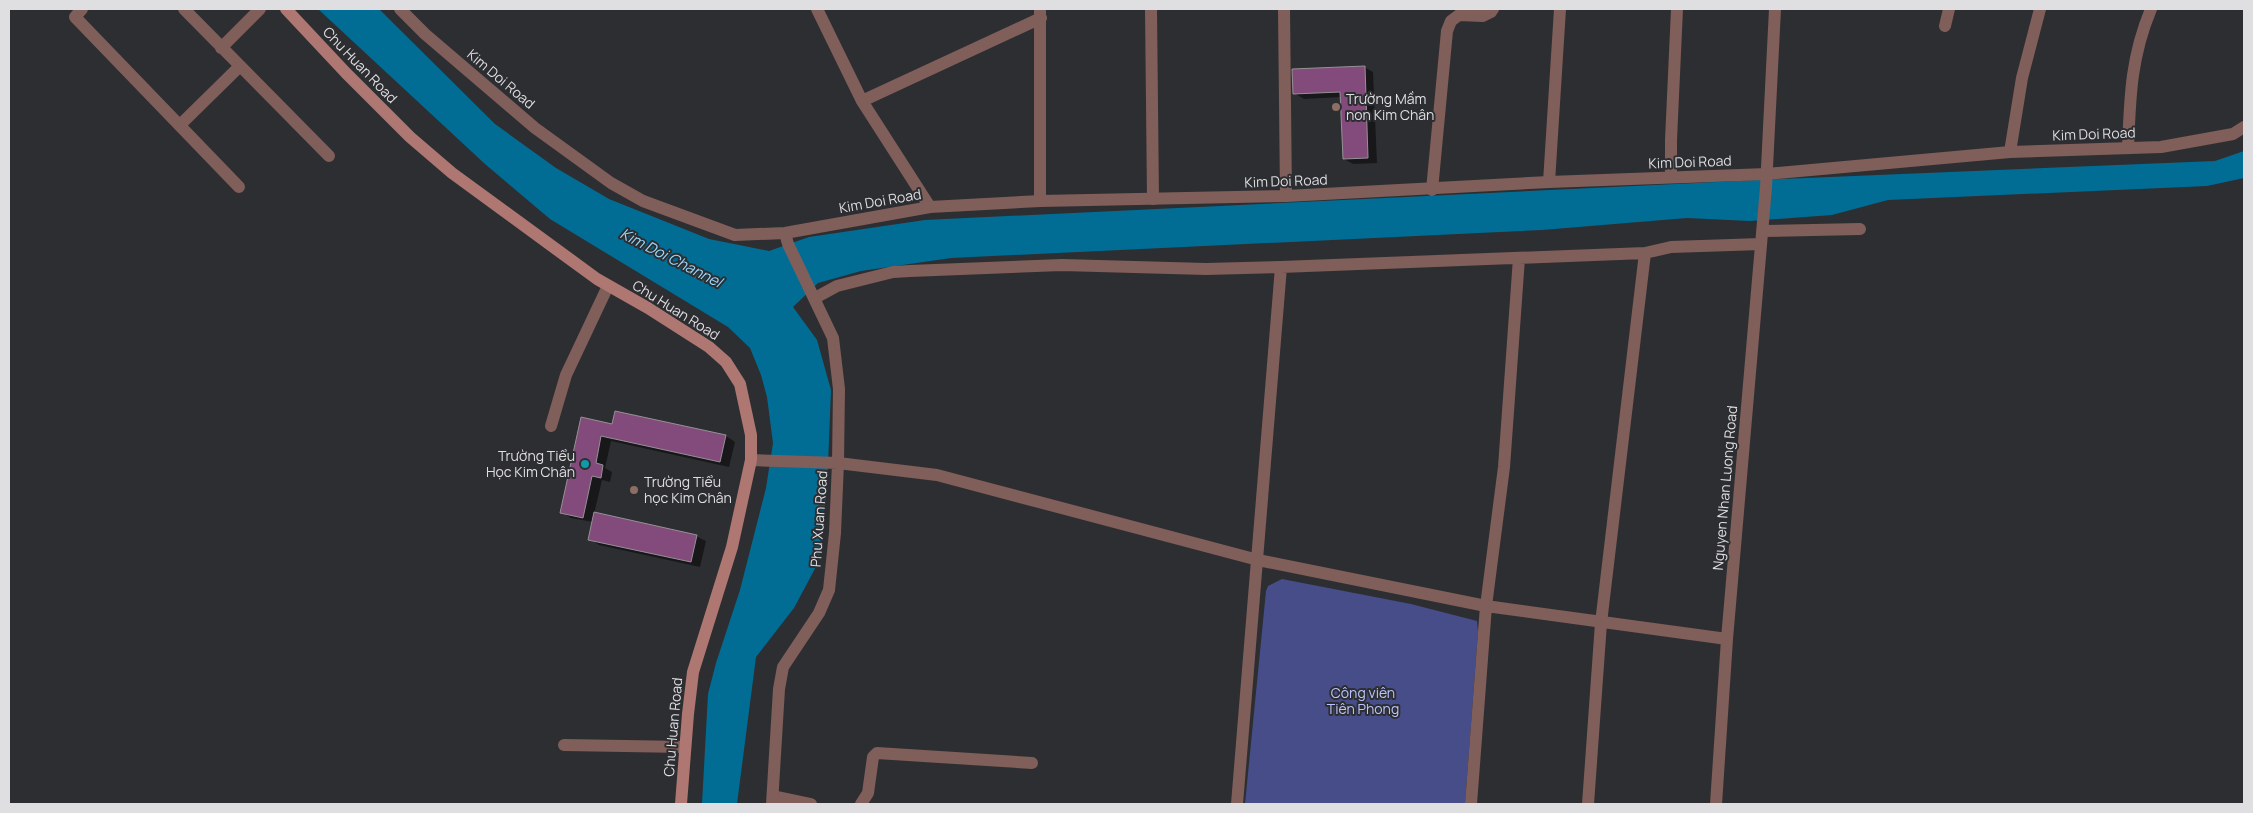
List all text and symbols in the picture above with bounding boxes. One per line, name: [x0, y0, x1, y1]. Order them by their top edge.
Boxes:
street label: Chu Huan Road: [319, 22, 402, 107]
street label: Kim Doi Road: [463, 45, 539, 113]
place label: Trường Mầm non Kim Chân: [1346, 89, 1434, 124]
marker: Trường Mầm non Kim Chân: [1330, 101, 1342, 113]
street label: Kim Doi Road: [2052, 123, 2136, 144]
street label: Kim Doi Road: [1648, 151, 1732, 172]
street label: Kim Doi Road: [1244, 170, 1328, 191]
street label: Kim Doi Road: [837, 184, 923, 217]
water label: Kim Doi Channel: [617, 223, 728, 293]
street label: Chu Huan Road: [629, 275, 723, 344]
street label: Nguyen Nhan Luong Road: [1708, 405, 1741, 571]
place label: Trường Tiểu Học Kim Chân: [486, 446, 575, 481]
marker: Trường Tiểu Học Kim Chân: [579, 458, 591, 470]
street label: Phu Xuan Road: [806, 470, 831, 568]
place label: Trường Tiểu học Kim Chân: [644, 472, 732, 507]
marker: Trường Tiểu học Kim Chân: [628, 484, 640, 496]
street label: Chu Huan Road: [659, 677, 686, 777]
park label: Công viên Tiên Phong: [1327, 683, 1399, 718]

